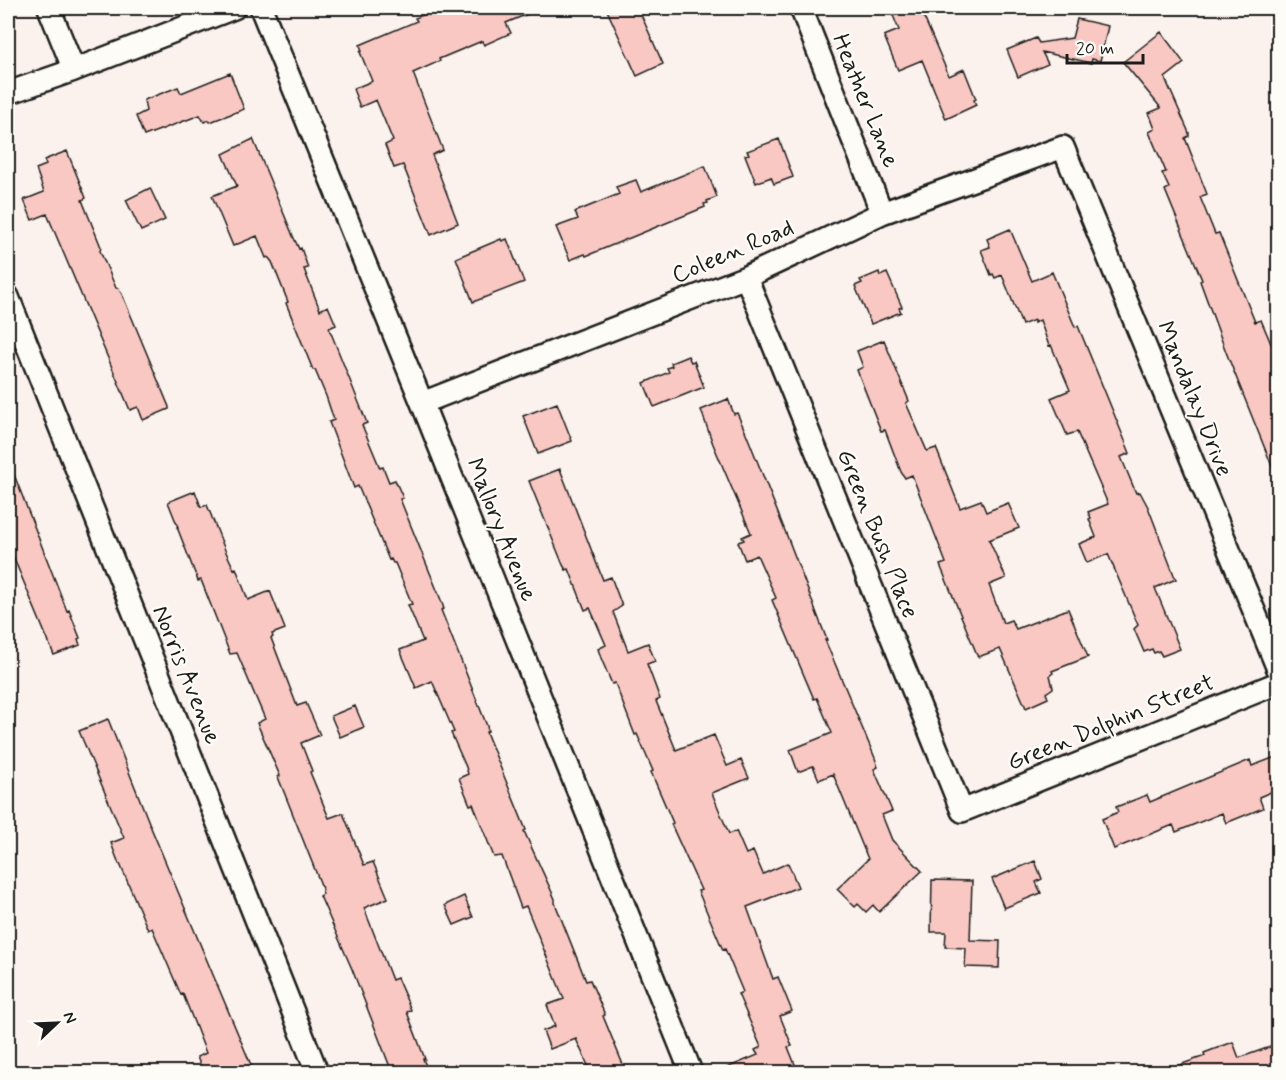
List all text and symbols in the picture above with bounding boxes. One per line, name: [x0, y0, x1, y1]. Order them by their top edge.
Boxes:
scale bar: [1067, 27, 1144, 65]
street label: Heather Lane: [824, 30, 906, 172]
text: 20 m: [1076, 37, 1114, 61]
street label: Coleen Road: [667, 212, 799, 292]
street label: Mandalay Drive: [1149, 317, 1239, 481]
street label: Green Bush Place: [829, 445, 925, 623]
street label: Mallory Avenue: [458, 454, 544, 606]
street label: Norris Avenue: [144, 601, 228, 749]
street label: Green Dolphin Street: [1003, 667, 1219, 779]
north arrow: [27, 993, 87, 1053]
text: N: [58, 1009, 81, 1027]

